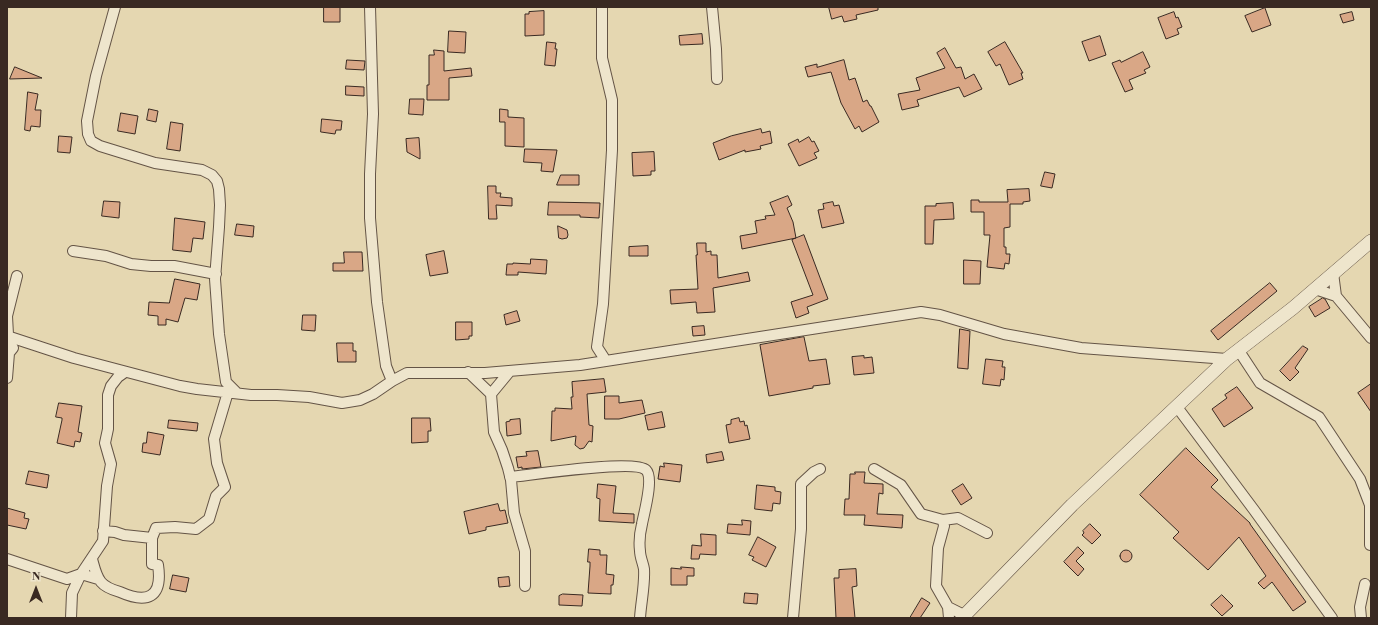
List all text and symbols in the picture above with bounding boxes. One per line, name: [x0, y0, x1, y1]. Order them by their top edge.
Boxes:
north arrow: [16, 569, 56, 609]
text: N: [32, 570, 40, 584]

